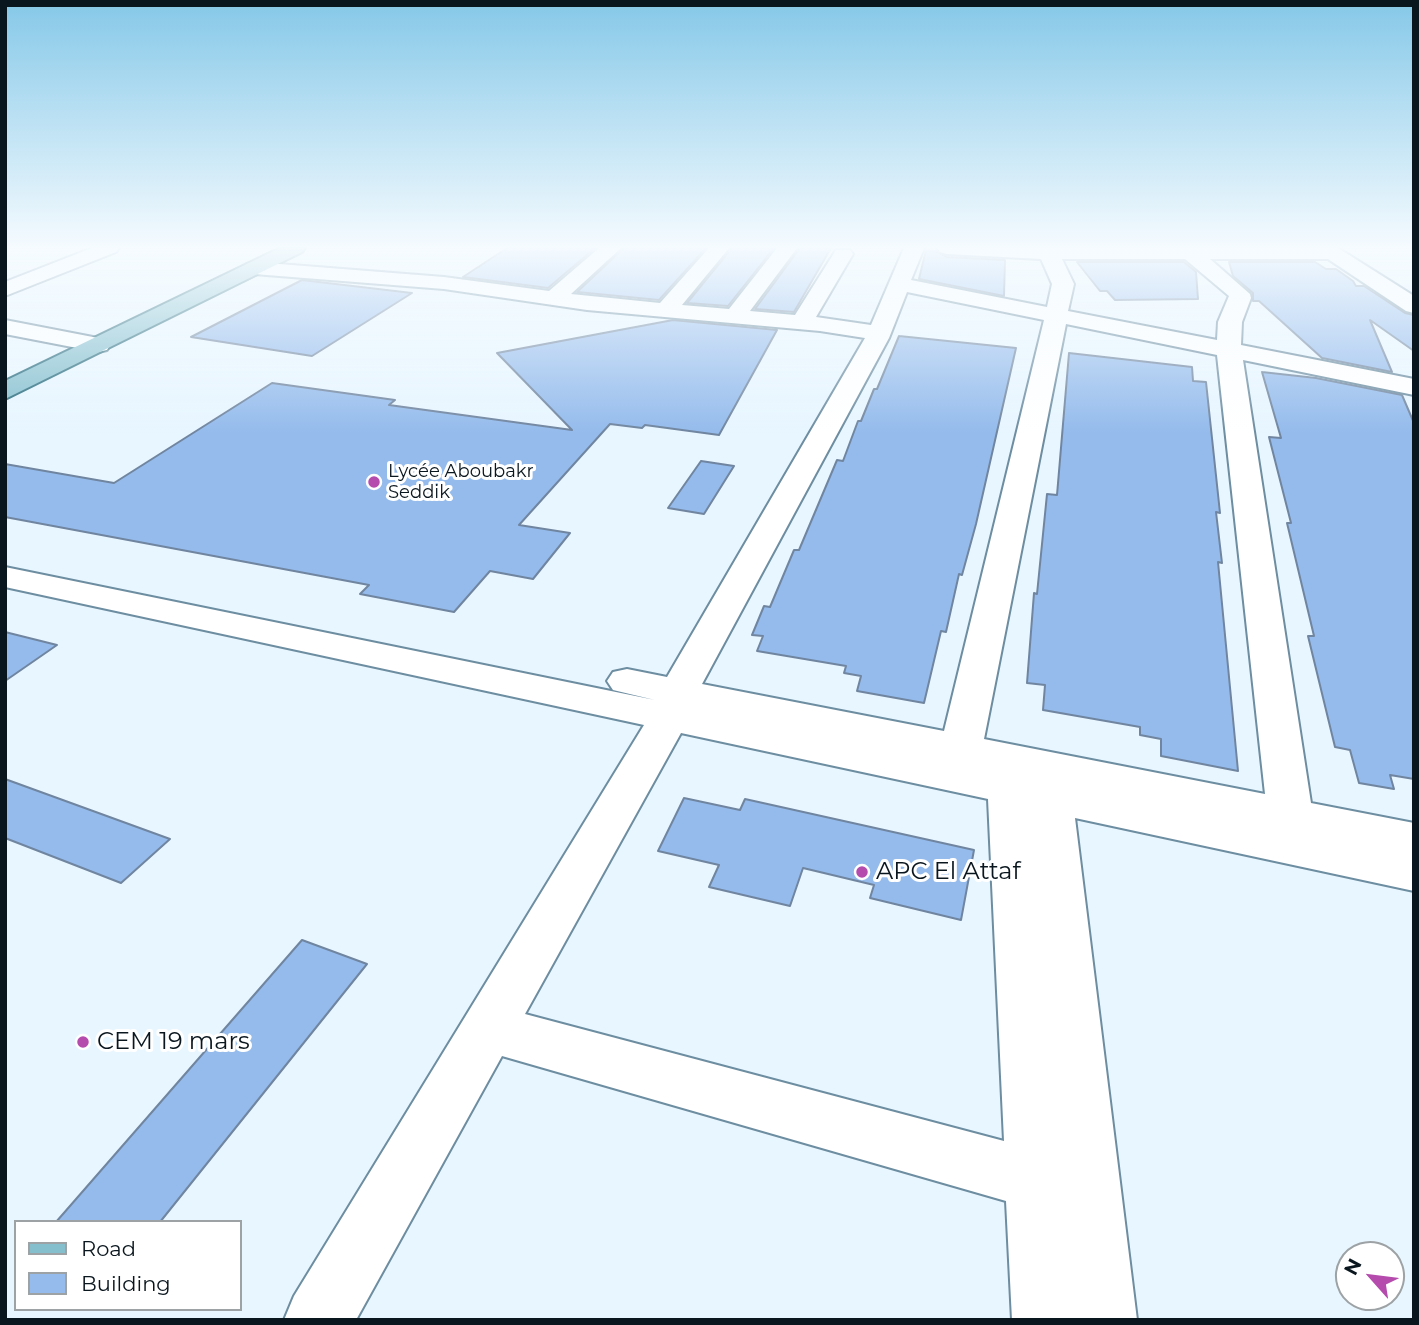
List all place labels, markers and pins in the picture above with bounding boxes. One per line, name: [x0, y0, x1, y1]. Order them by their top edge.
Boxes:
place label: Lycée Aboubakr Seddik: [388, 461, 534, 504]
marker: Lycée Aboubakr Seddik: [366, 474, 382, 490]
place label: APC El Attaf: [876, 858, 1021, 886]
marker: APC El Attaf: [854, 864, 870, 880]
place label: CEM 19 mars: [97, 1028, 250, 1056]
marker: CEM 19 mars: [75, 1034, 91, 1050]

